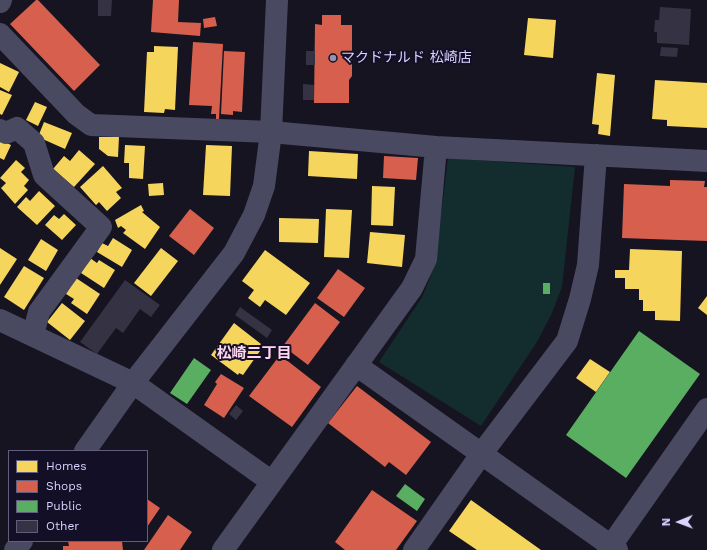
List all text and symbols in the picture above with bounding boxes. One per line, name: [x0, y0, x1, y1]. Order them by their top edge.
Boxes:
place label: マクドナルド 松崎店: [341, 50, 472, 66]
marker: マクドナルド 松崎店: [328, 53, 338, 63]
district label: 松崎二丁目: [217, 345, 291, 363]
legend: [8, 450, 148, 542]
text: Homes: [46, 459, 87, 473]
text: Shops: [46, 479, 82, 493]
text: Public: [46, 499, 82, 513]
north arrow: [659, 502, 699, 542]
text: N: [660, 518, 673, 526]
text: Other: [46, 519, 79, 533]

